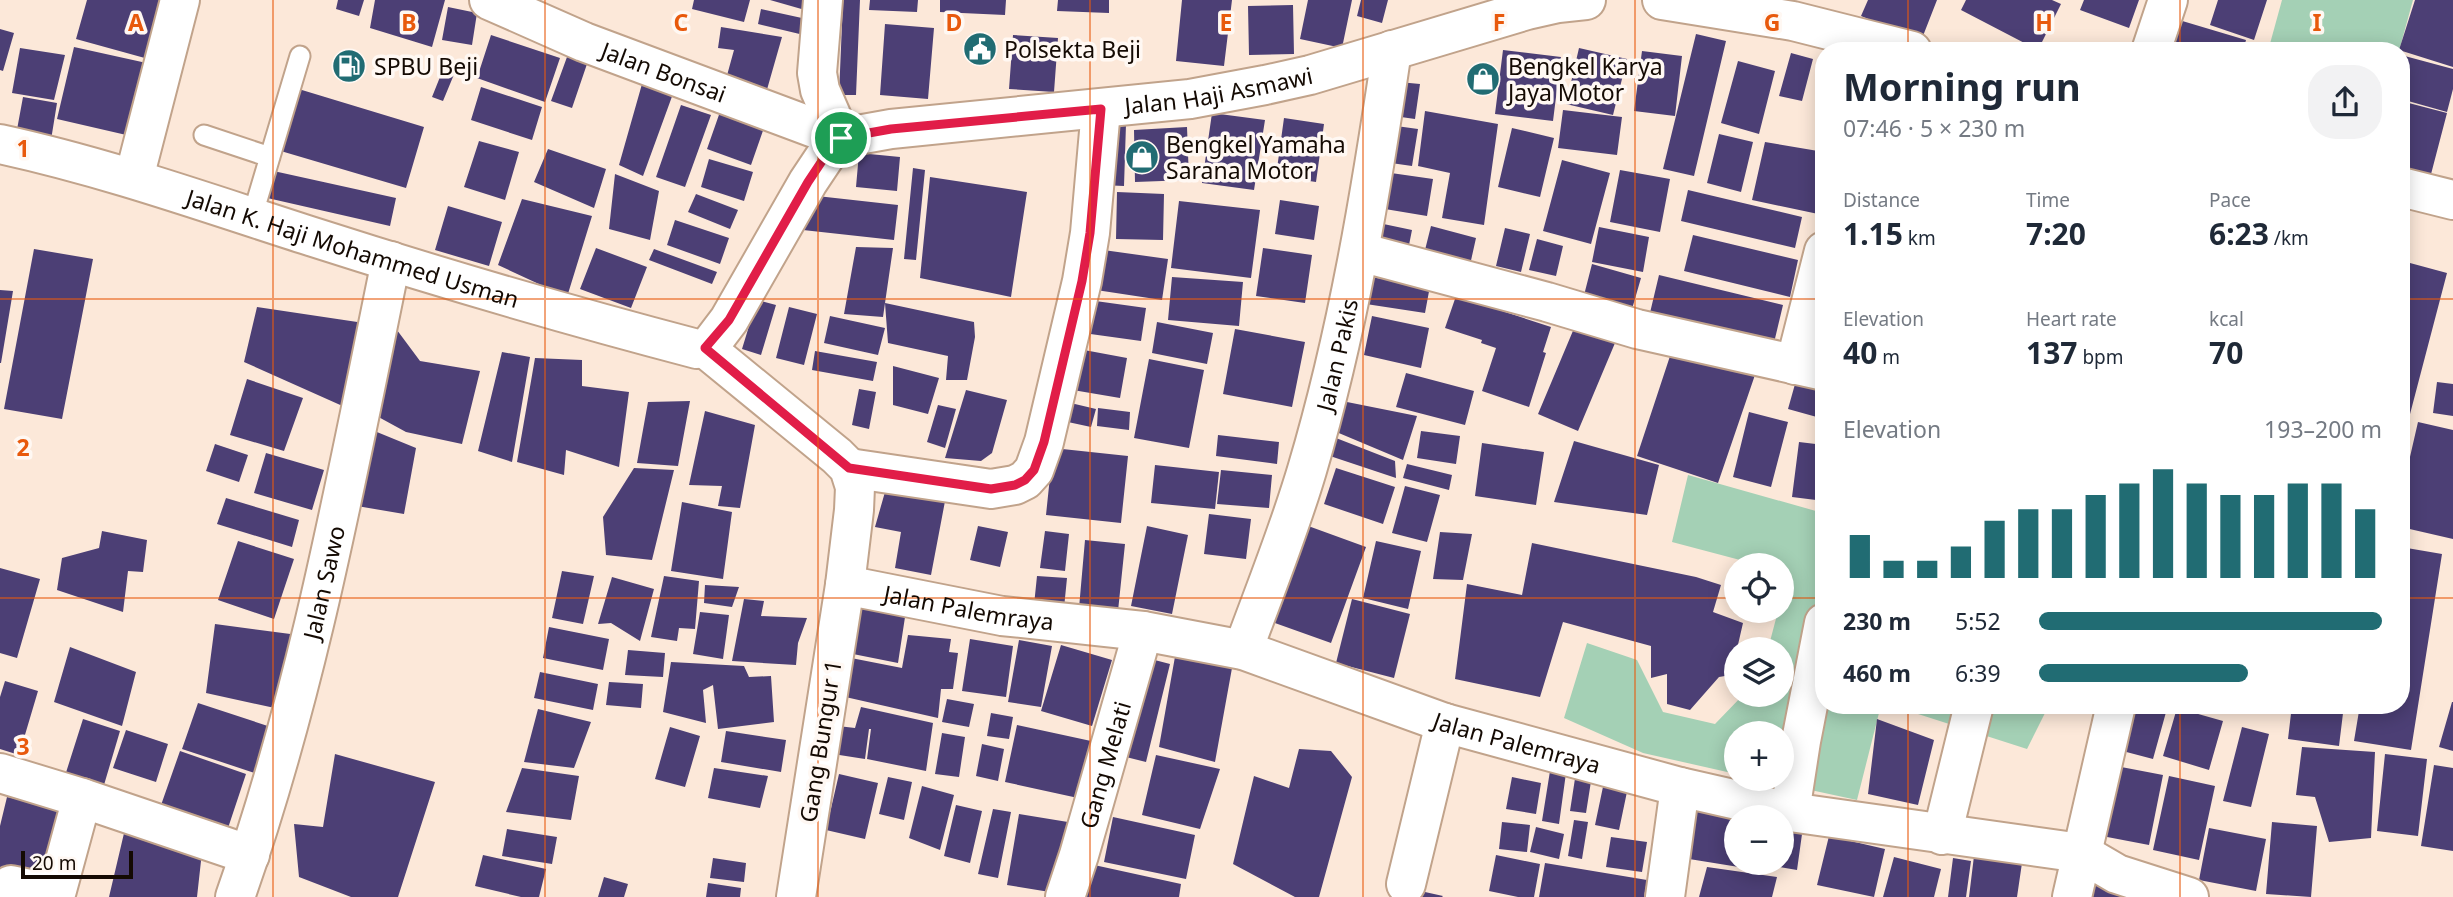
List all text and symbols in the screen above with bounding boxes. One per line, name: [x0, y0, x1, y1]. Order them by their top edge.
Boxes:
text: A: [128, 6, 144, 38]
text: B: [401, 6, 417, 38]
text: C: [674, 6, 689, 38]
text: D: [946, 6, 962, 38]
text: E: [1220, 6, 1232, 38]
text: F: [1493, 6, 1505, 38]
text: G: [1764, 6, 1780, 38]
text: H: [2035, 6, 2053, 38]
text: I: [2313, 6, 2322, 38]
public building icon: Polsekta Beji: [961, 30, 999, 68]
street label: Jalan Bonsai: [595, 33, 731, 110]
place label: Polsekta Beji: [1004, 33, 1141, 65]
fuel station icon: SPBU Beji: [330, 47, 368, 85]
place label: SPBU Beji: [374, 50, 478, 82]
place label: Bengkel Karya Jaya Motor: [1506, 50, 1663, 108]
street label: Jalan Haji Asmawi: [1121, 59, 1316, 122]
shop icon: Bengkel Karya Jaya Motor: [1464, 60, 1502, 98]
text: Morning run: [1843, 60, 2081, 112]
button: share: [2308, 65, 2382, 139]
pin: [811, 108, 871, 168]
text: 07:46 · 5 × 230 m: [1843, 112, 2025, 144]
icon: arrive: [822, 119, 860, 157]
place label: Bengkel Yamaha Sarana Motor: [1166, 128, 1346, 186]
text: 1: [16, 132, 30, 164]
shop icon: Bengkel Yamaha Sarana Motor: [1123, 138, 1161, 176]
street label: Jalan K. Haji Mohammed Usman: [180, 180, 523, 315]
text: Distance: [1843, 187, 1920, 213]
text: Time: [2026, 187, 2070, 213]
text: Pace: [2209, 187, 2251, 213]
text: 1.15: [1843, 213, 1903, 254]
text: 7:20: [2026, 213, 2086, 254]
text: 6:23: [2209, 213, 2269, 254]
text: km: [1903, 225, 1936, 251]
text: /km: [2269, 225, 2309, 251]
street label: Jalan Pakis: [1308, 296, 1365, 416]
text: Elevation: [1843, 306, 1924, 332]
text: Heart rate: [2026, 306, 2117, 332]
text: kcal: [2209, 306, 2244, 332]
text: 40: [1843, 332, 1877, 373]
text: 137: [2026, 332, 2077, 373]
text: 70: [2209, 332, 2243, 373]
text: m: [1877, 344, 1900, 370]
text: bpm: [2077, 344, 2124, 370]
text: Elevation: [1843, 413, 1941, 445]
text: 193–200 m: [2264, 413, 2382, 445]
text: 2: [16, 431, 30, 463]
street label: Jalan Sawo: [294, 523, 352, 645]
map controls: [1724, 553, 1794, 875]
button: locate: [1724, 553, 1794, 623]
street label: Jalan Palemraya: [879, 577, 1055, 637]
text: 230 m: [1843, 605, 1911, 637]
text: 5:52: [1955, 605, 2001, 637]
button: layers: [1724, 637, 1794, 707]
street label: Gang Bungur 1: [791, 657, 849, 825]
text: 460 m: [1843, 657, 1911, 689]
text: 6:39: [1955, 657, 2001, 689]
street label: Gang Melati: [1071, 698, 1138, 832]
street label: Jalan Palemraya: [1427, 703, 1604, 781]
button: +: [1724, 721, 1794, 791]
text: 3: [16, 730, 30, 762]
button: −: [1724, 805, 1794, 875]
scale bar: [21, 848, 133, 880]
text: 20 m: [32, 850, 76, 876]

